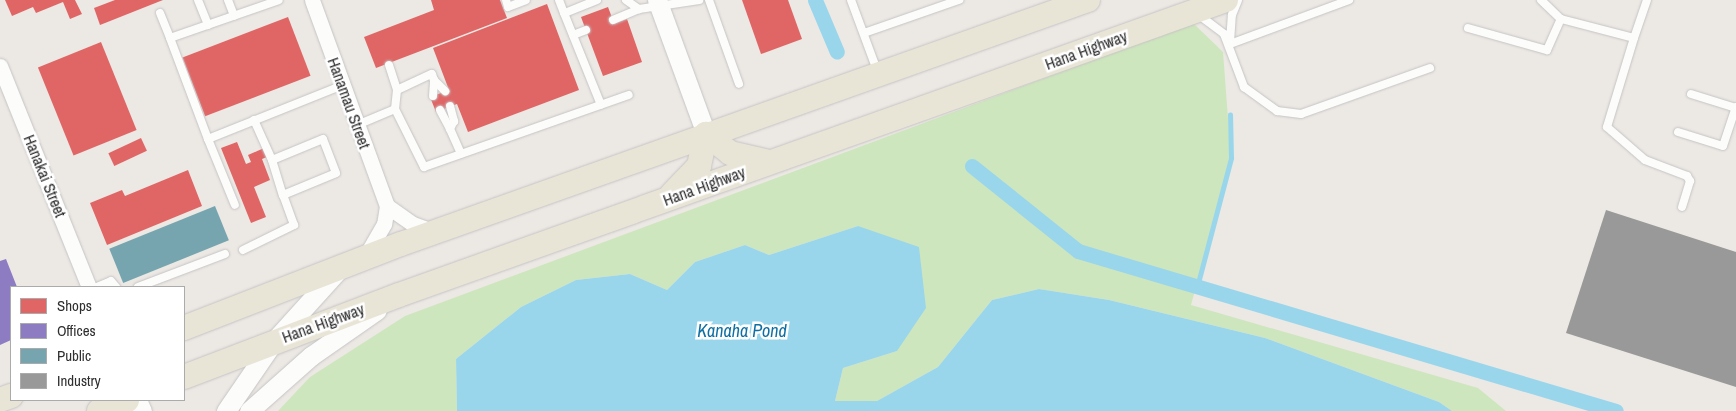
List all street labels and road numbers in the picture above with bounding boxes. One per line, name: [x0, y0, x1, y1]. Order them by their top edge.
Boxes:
street label: Hana Highway: [1042, 26, 1130, 74]
street label: Hanamau Street: [324, 55, 374, 151]
street label: Hanakai Street: [20, 132, 70, 220]
street label: Hana Highway: [660, 162, 748, 210]
street label: Hana Highway: [279, 299, 367, 347]

